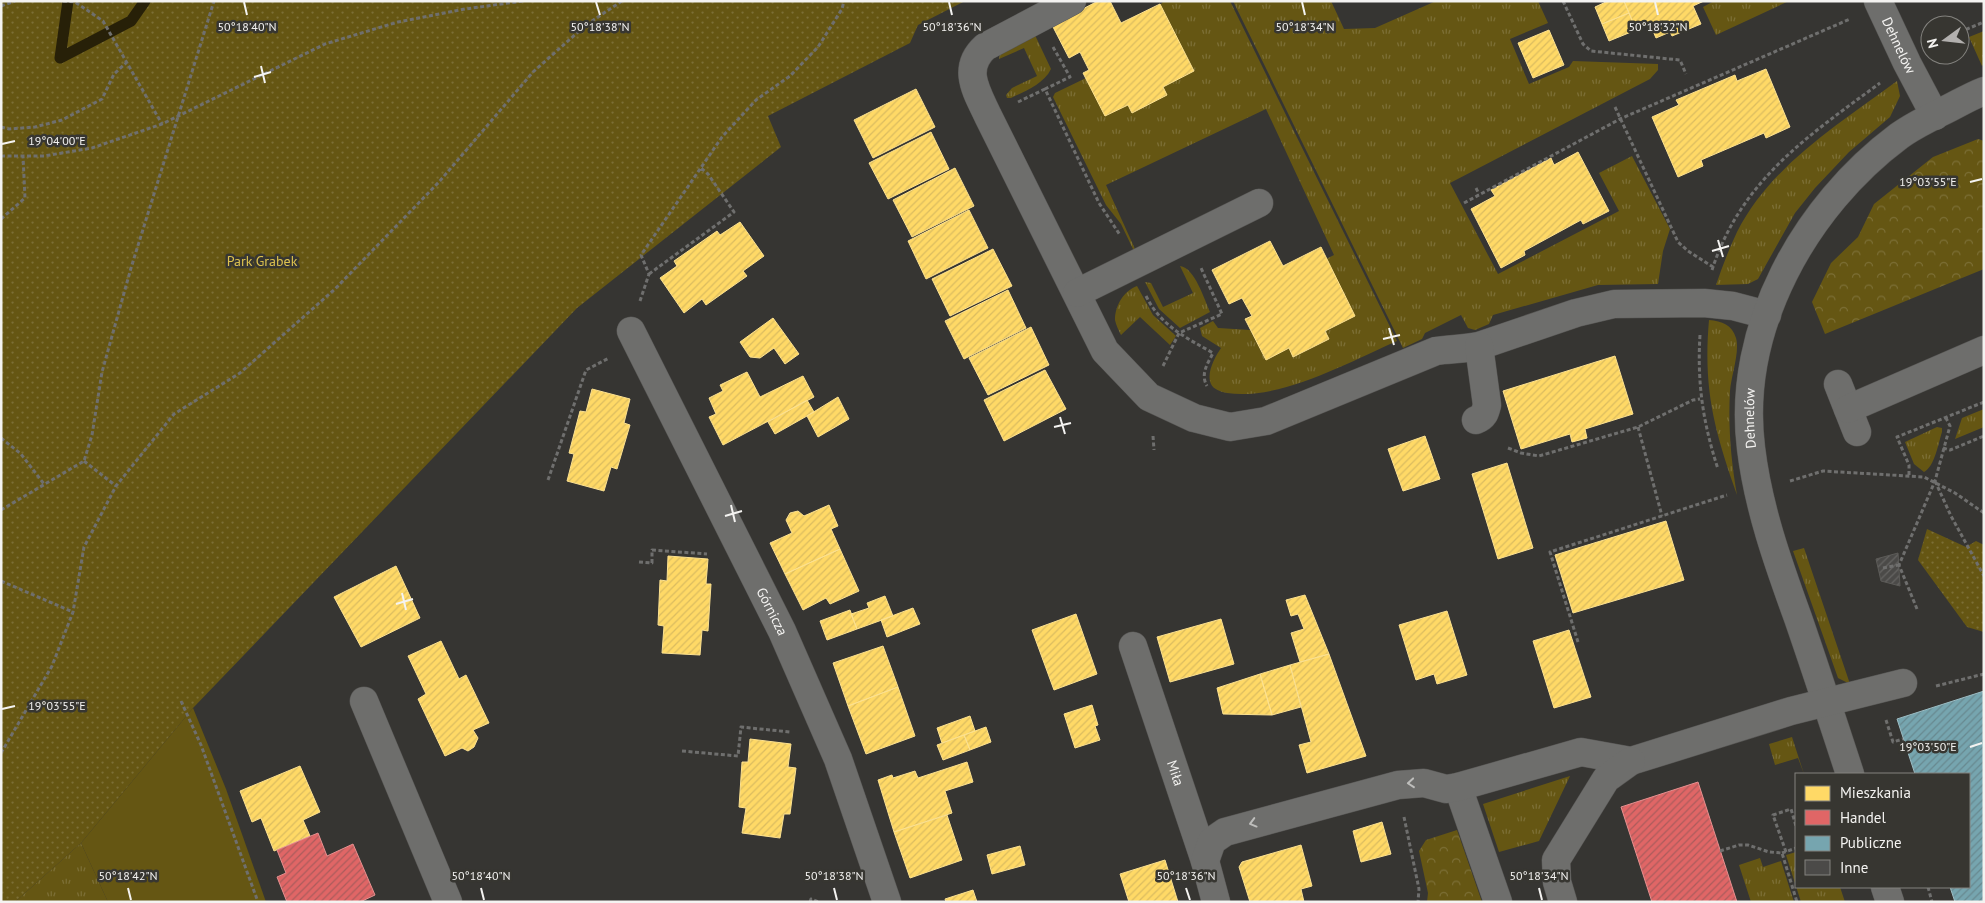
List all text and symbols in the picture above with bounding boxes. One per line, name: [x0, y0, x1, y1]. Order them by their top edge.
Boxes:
street label: Dehnelów: [1878, 14, 1920, 77]
north arrow: [1920, 15, 1970, 65]
text: 50°18'40"N: [217, 19, 277, 34]
text: 50°18'38"N: [570, 19, 630, 34]
text: 50°18'36"N: [922, 19, 982, 34]
text: 50°18'34"N: [1275, 19, 1335, 34]
text: 50°18'32"N: [1628, 19, 1688, 34]
text: N: [1923, 37, 1942, 50]
text: 19°04'00"E: [28, 133, 86, 148]
text: 19°03'55"E: [1899, 174, 1957, 189]
park label: Park Grabek: [227, 252, 298, 270]
street label: Dehnelów: [1740, 387, 1760, 449]
street label: Górnicza: [753, 584, 792, 638]
text: 19°03'55"E: [28, 698, 86, 713]
text: 19°03'50"E: [1899, 739, 1957, 754]
street label: Miła: [1163, 758, 1188, 788]
legend: [1795, 773, 1970, 888]
one-way arrow: [1407, 778, 1415, 789]
text: Mieszkania: [1840, 783, 1911, 802]
text: Handel: [1840, 808, 1886, 827]
one-way arrow: [1249, 817, 1258, 828]
text: Publiczne: [1840, 833, 1902, 852]
text: Inne: [1840, 858, 1868, 877]
text: 50°18'42"N: [98, 868, 158, 883]
text: 50°18'40"N: [451, 868, 511, 883]
text: 50°18'38"N: [804, 868, 864, 883]
text: 50°18'36"N: [1156, 868, 1216, 883]
text: 50°18'34"N: [1509, 868, 1569, 883]

